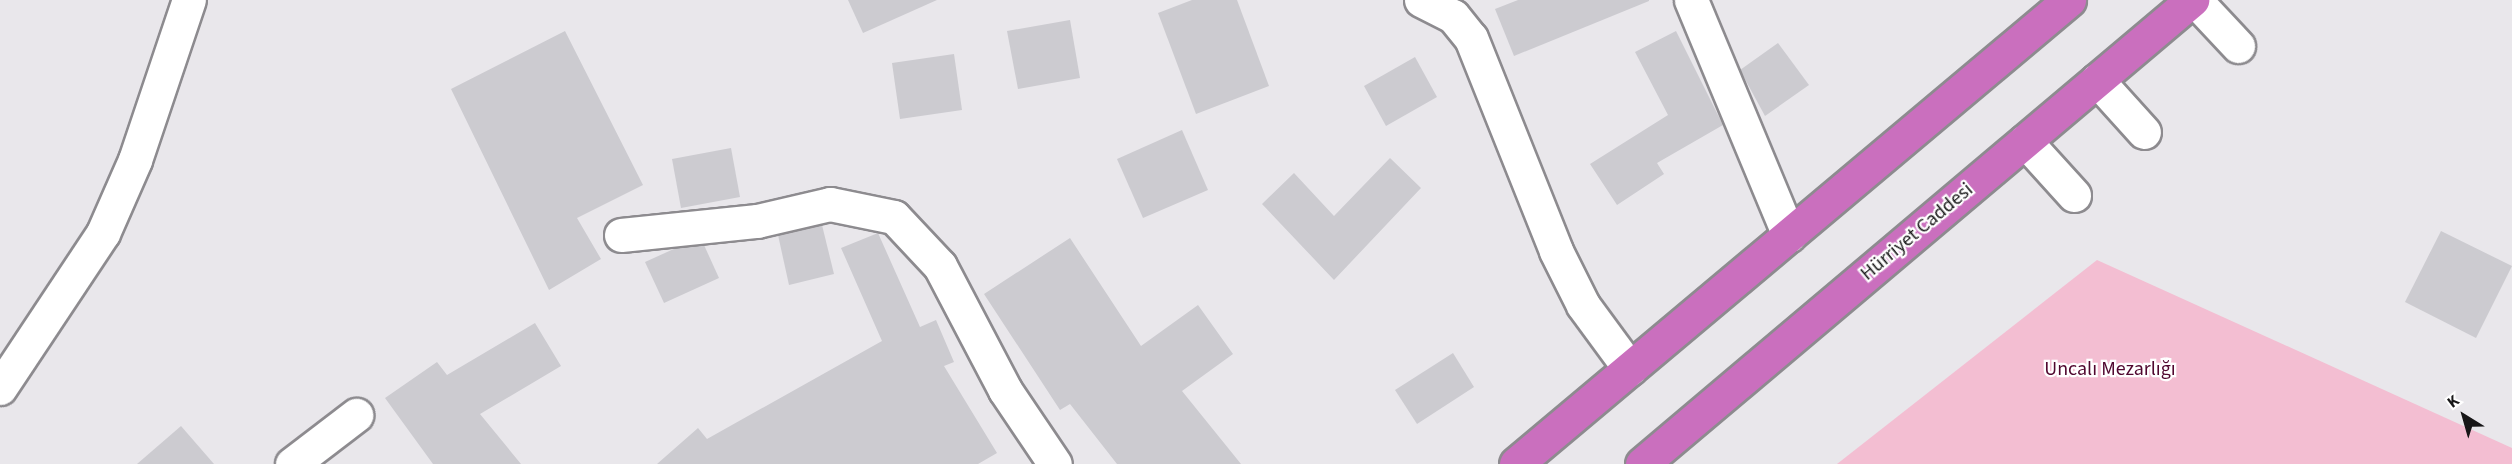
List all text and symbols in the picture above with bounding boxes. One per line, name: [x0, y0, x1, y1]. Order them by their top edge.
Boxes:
street label: Hürriyet Caddesi: [1856, 178, 1978, 286]
park label: Uncalı Mezarlığı: [2044, 357, 2176, 381]
north arrow: [2434, 386, 2494, 446]
text: K: [2443, 390, 2464, 413]

